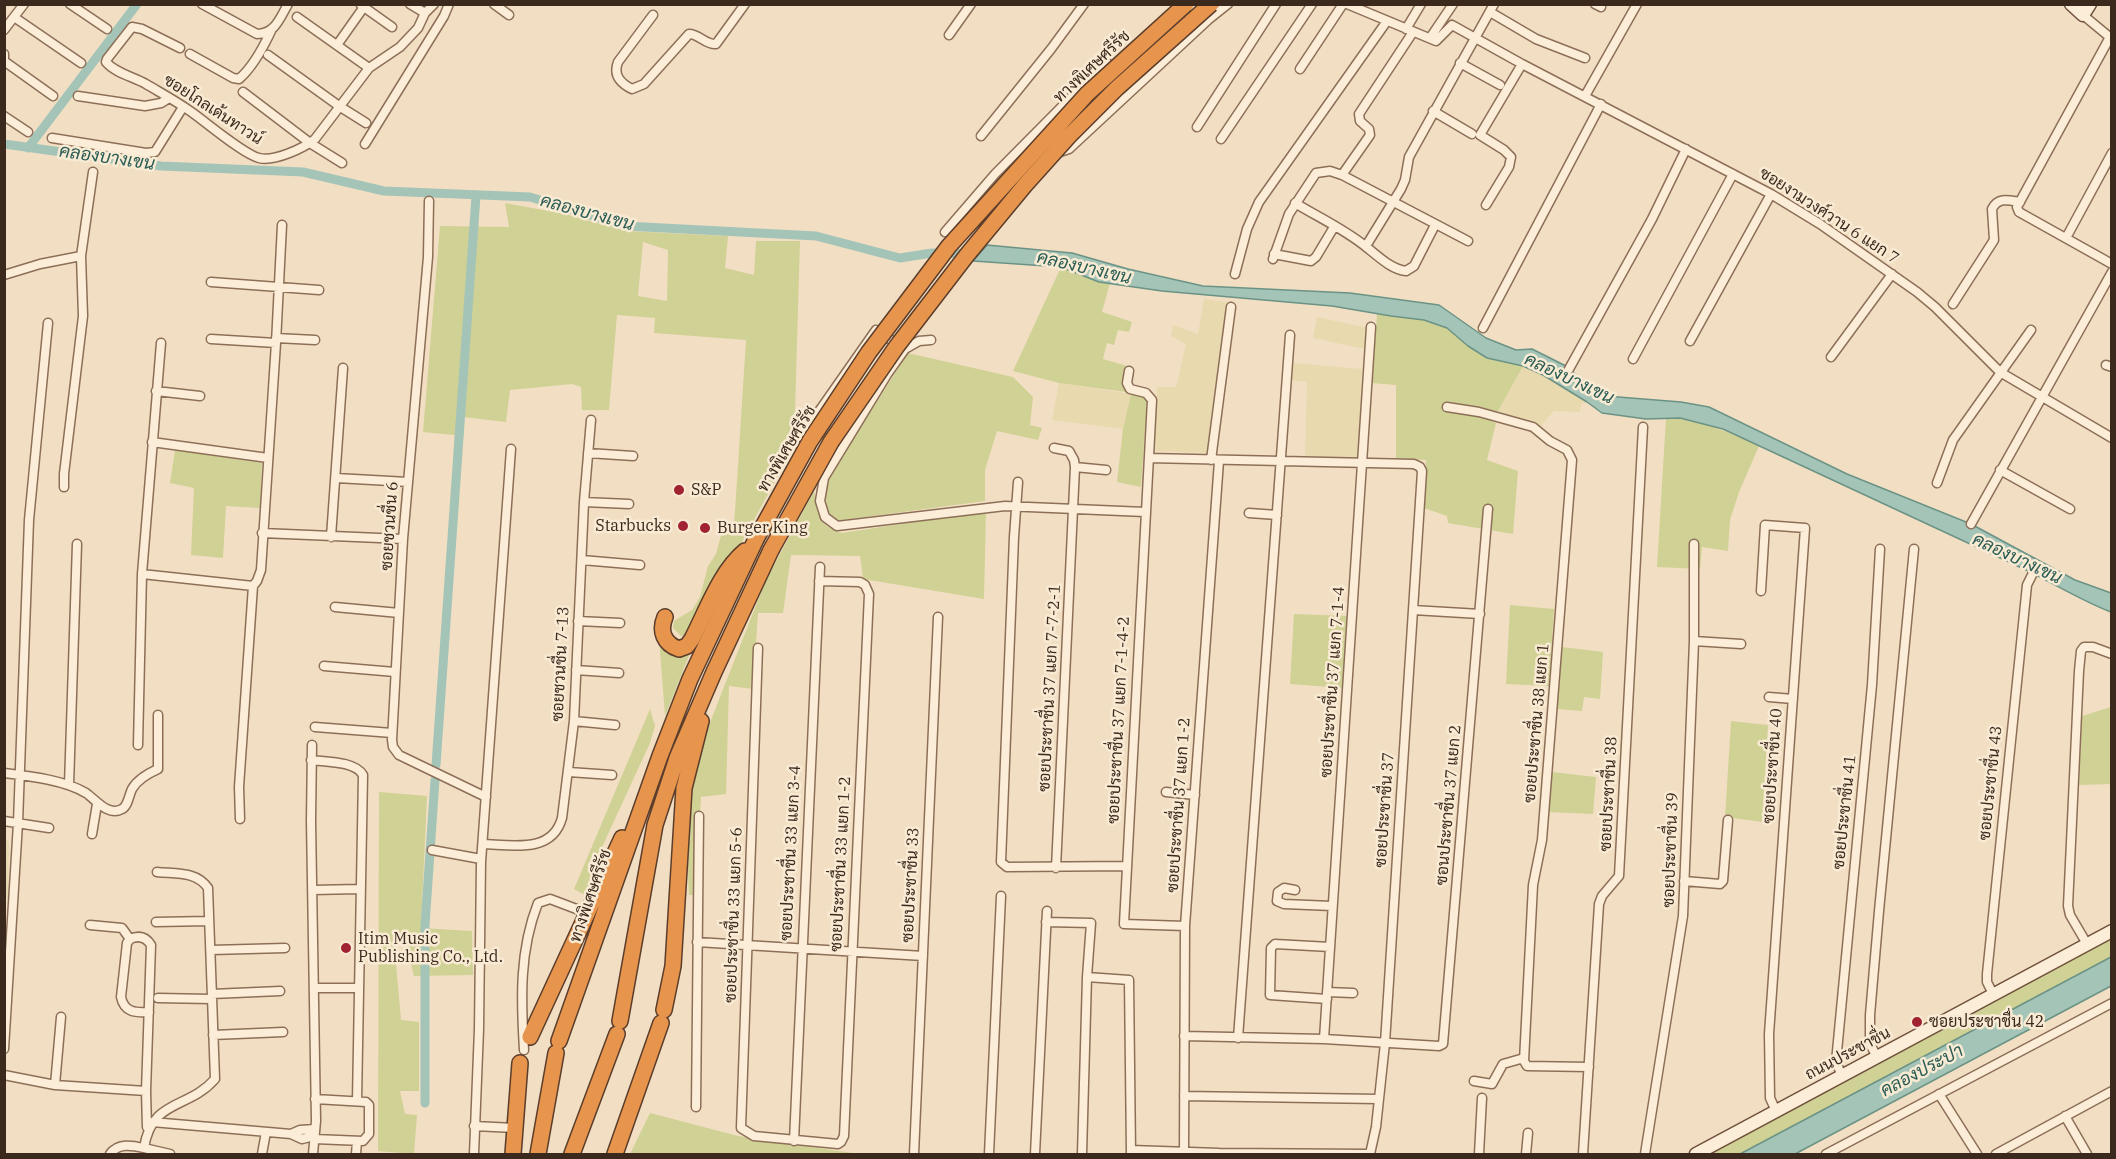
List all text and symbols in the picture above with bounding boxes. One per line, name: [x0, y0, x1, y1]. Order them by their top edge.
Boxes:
street label: ทางพิเศษศรีรัช: [1050, 27, 1134, 107]
street label: ซอยโกลเด้นทาวน์: [160, 71, 266, 149]
water label: คลองบางเขน: [58, 141, 156, 175]
street label: ซอยงามวงศ์วาน 6 แยก 7: [1756, 164, 1902, 268]
water label: คลองบางเขน: [538, 190, 636, 236]
water label: คลองบางเขน: [1035, 247, 1133, 289]
water label: คลองบางเขน: [1521, 349, 1617, 409]
street label: ทางพิเศษศรีรัช: [754, 402, 820, 496]
place label: S&P: [691, 480, 722, 500]
street label: ซอยชวนชื่น 6: [377, 481, 403, 571]
marker: S&P: [672, 483, 686, 497]
place label: Starbucks: [595, 516, 671, 536]
place label: Burger King: [717, 518, 808, 538]
marker: Starbucks: [676, 519, 690, 533]
marker: Burger King: [698, 521, 712, 535]
water label: คลองบางเขน: [1969, 529, 2065, 589]
street label: ซอยประชาชื่น 37 แยก 7-7-2-1: [1035, 584, 1065, 792]
street label: ซอยประชาชื่น 37 แยก 7-1-4: [1317, 586, 1349, 778]
street label: ซอยชวนชื่น 7-13: [548, 606, 574, 722]
street label: ซอยประชาชื่น 37 แยก 7-1-4-2: [1104, 616, 1134, 824]
street label: ซอยประชาชื่น 38 แยก 1: [1520, 642, 1554, 804]
street label: ซอยประชาชื่น 40: [1759, 708, 1787, 824]
street label: ซอยประชาชื่น 37 แยก 1-2: [1163, 717, 1195, 893]
street label: ซอนประชาชื่น 37 แยก 2: [1432, 724, 1466, 886]
street label: ซอยประชาชื่น 43: [1975, 725, 2007, 841]
street label: ซอยประชาชื่น 38: [1596, 736, 1622, 852]
street label: ซอยประชาชื่น 37: [1371, 752, 1399, 868]
street label: ซอยประชาชื่น 41: [1829, 754, 1861, 870]
street label: ซอยประชาชื่น 33 แยก 3-4: [777, 765, 805, 941]
street label: ซอยประชาชื่น 33 แยก 1-2: [827, 776, 855, 952]
street label: ซอยประชาชื่น 39: [1659, 792, 1683, 908]
street label: ซอยประชาชื่น 33 แยก 5-6: [721, 827, 747, 1003]
street label: ซอยประชาชื่น 33: [898, 827, 924, 943]
street label: ทางพิเศษศรีรัช: [566, 847, 616, 945]
place label: Itim Music Publishing Co., Ltd.: [358, 929, 503, 967]
marker: Itim Music Publishing Co., Ltd.: [339, 941, 353, 955]
place label: ซอยประชาชื่น 42: [1929, 1012, 2044, 1032]
marker: ซอยประชาชื่น 42: [1910, 1015, 1924, 1029]
street label: ถนนประชาชื่น: [1802, 1024, 1894, 1084]
water label: คลองประปา: [1877, 1040, 1967, 1102]

